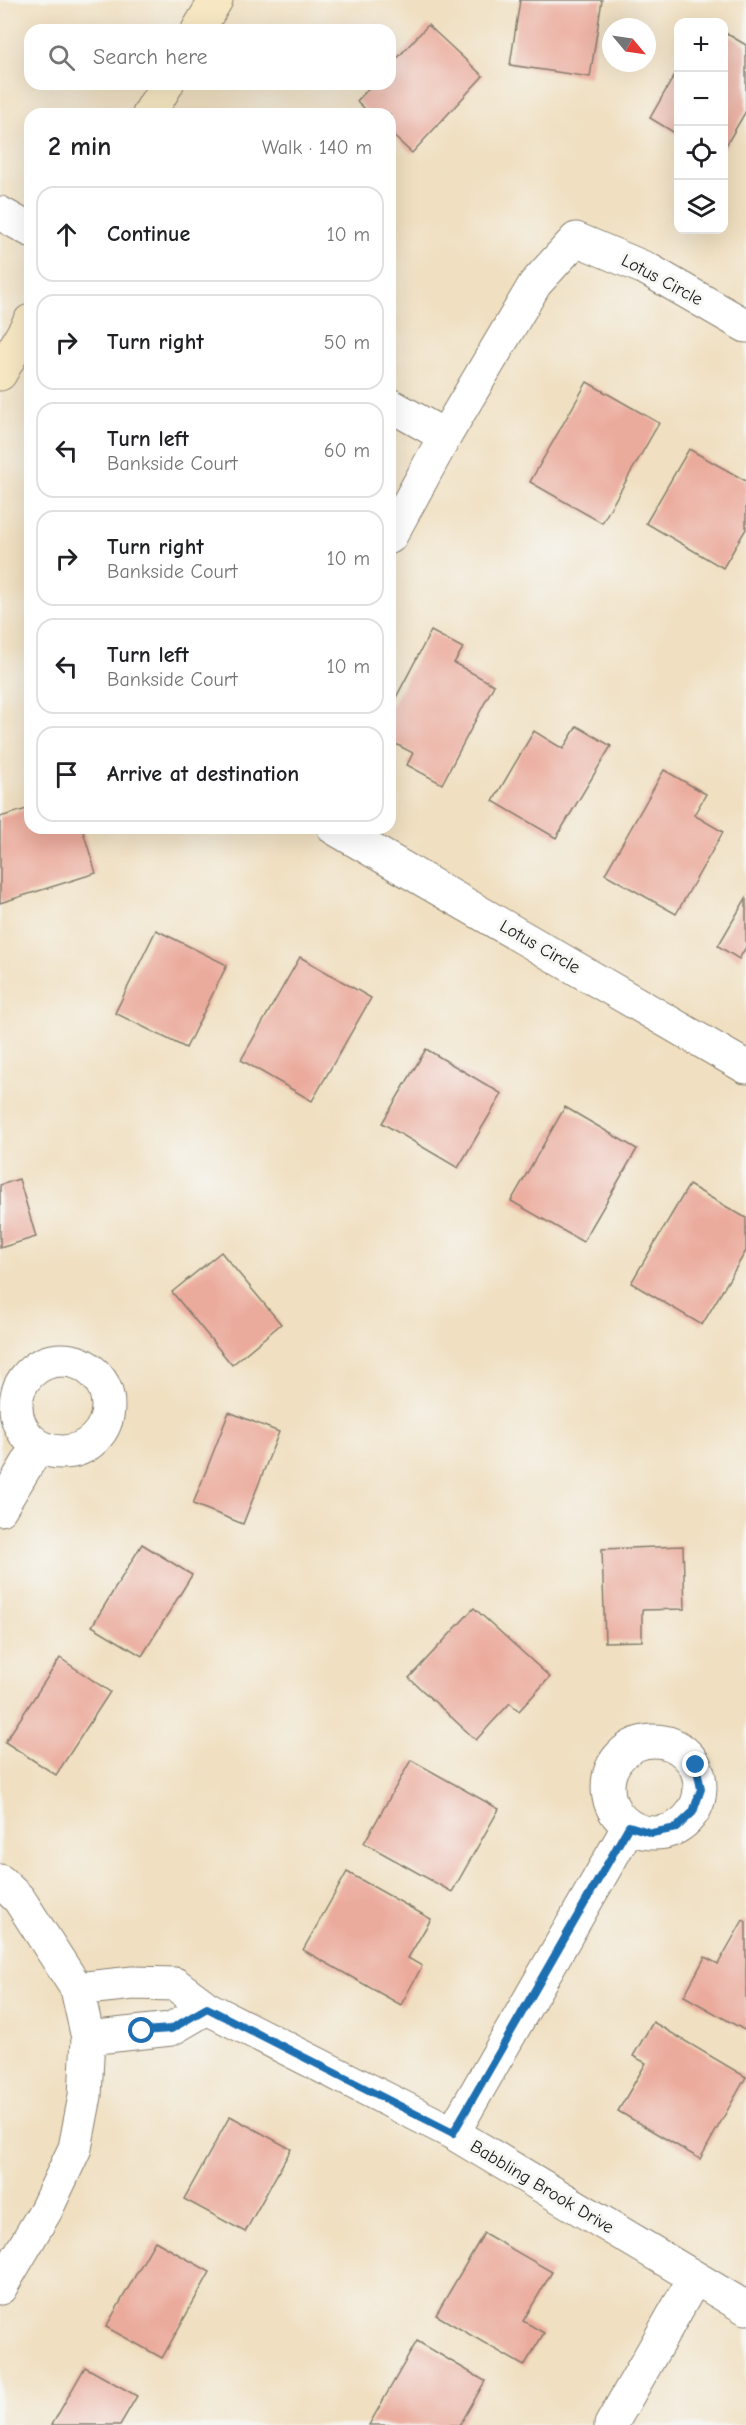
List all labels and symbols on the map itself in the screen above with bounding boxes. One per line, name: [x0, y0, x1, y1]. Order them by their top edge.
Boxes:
north arrow: [602, 18, 656, 72]
street label: Lotus Circle: [618, 250, 706, 310]
street label: Lotus Circle: [496, 916, 584, 978]
route end: [682, 1751, 708, 1777]
route start: [128, 2017, 154, 2043]
street label: Babbling Brook Drive: [466, 2136, 618, 2238]

